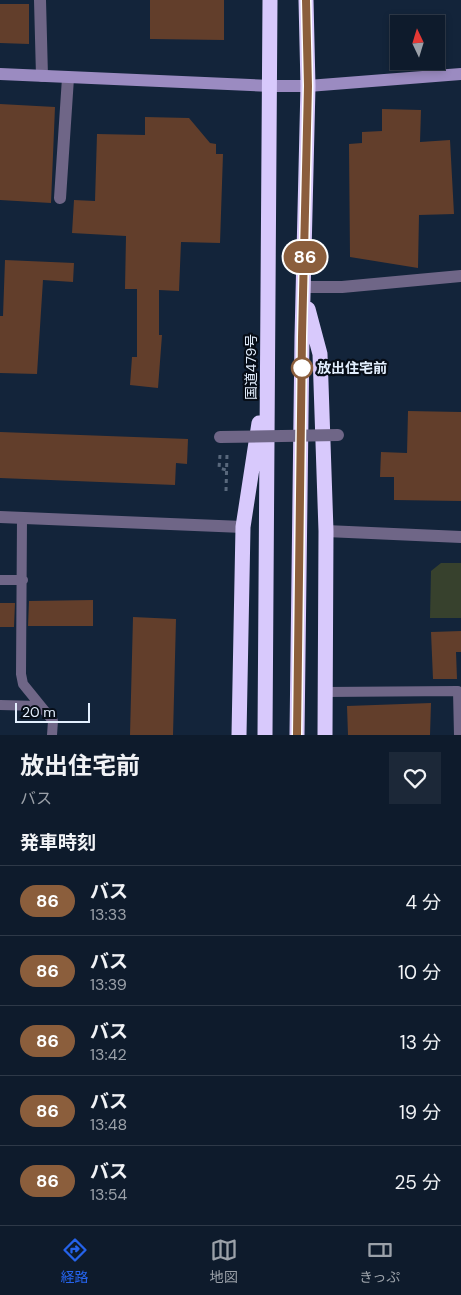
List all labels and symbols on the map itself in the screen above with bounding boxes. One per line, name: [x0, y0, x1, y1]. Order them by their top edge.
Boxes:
north arrow: [390, 15, 445, 70]
line badge: 86: [282, 241, 328, 273]
street label: 国道479号: [242, 334, 260, 400]
marker: 放出住宅前: [291, 357, 313, 379]
place label: 放出住宅前: [317, 359, 387, 377]
scale bar: [15, 700, 90, 723]

